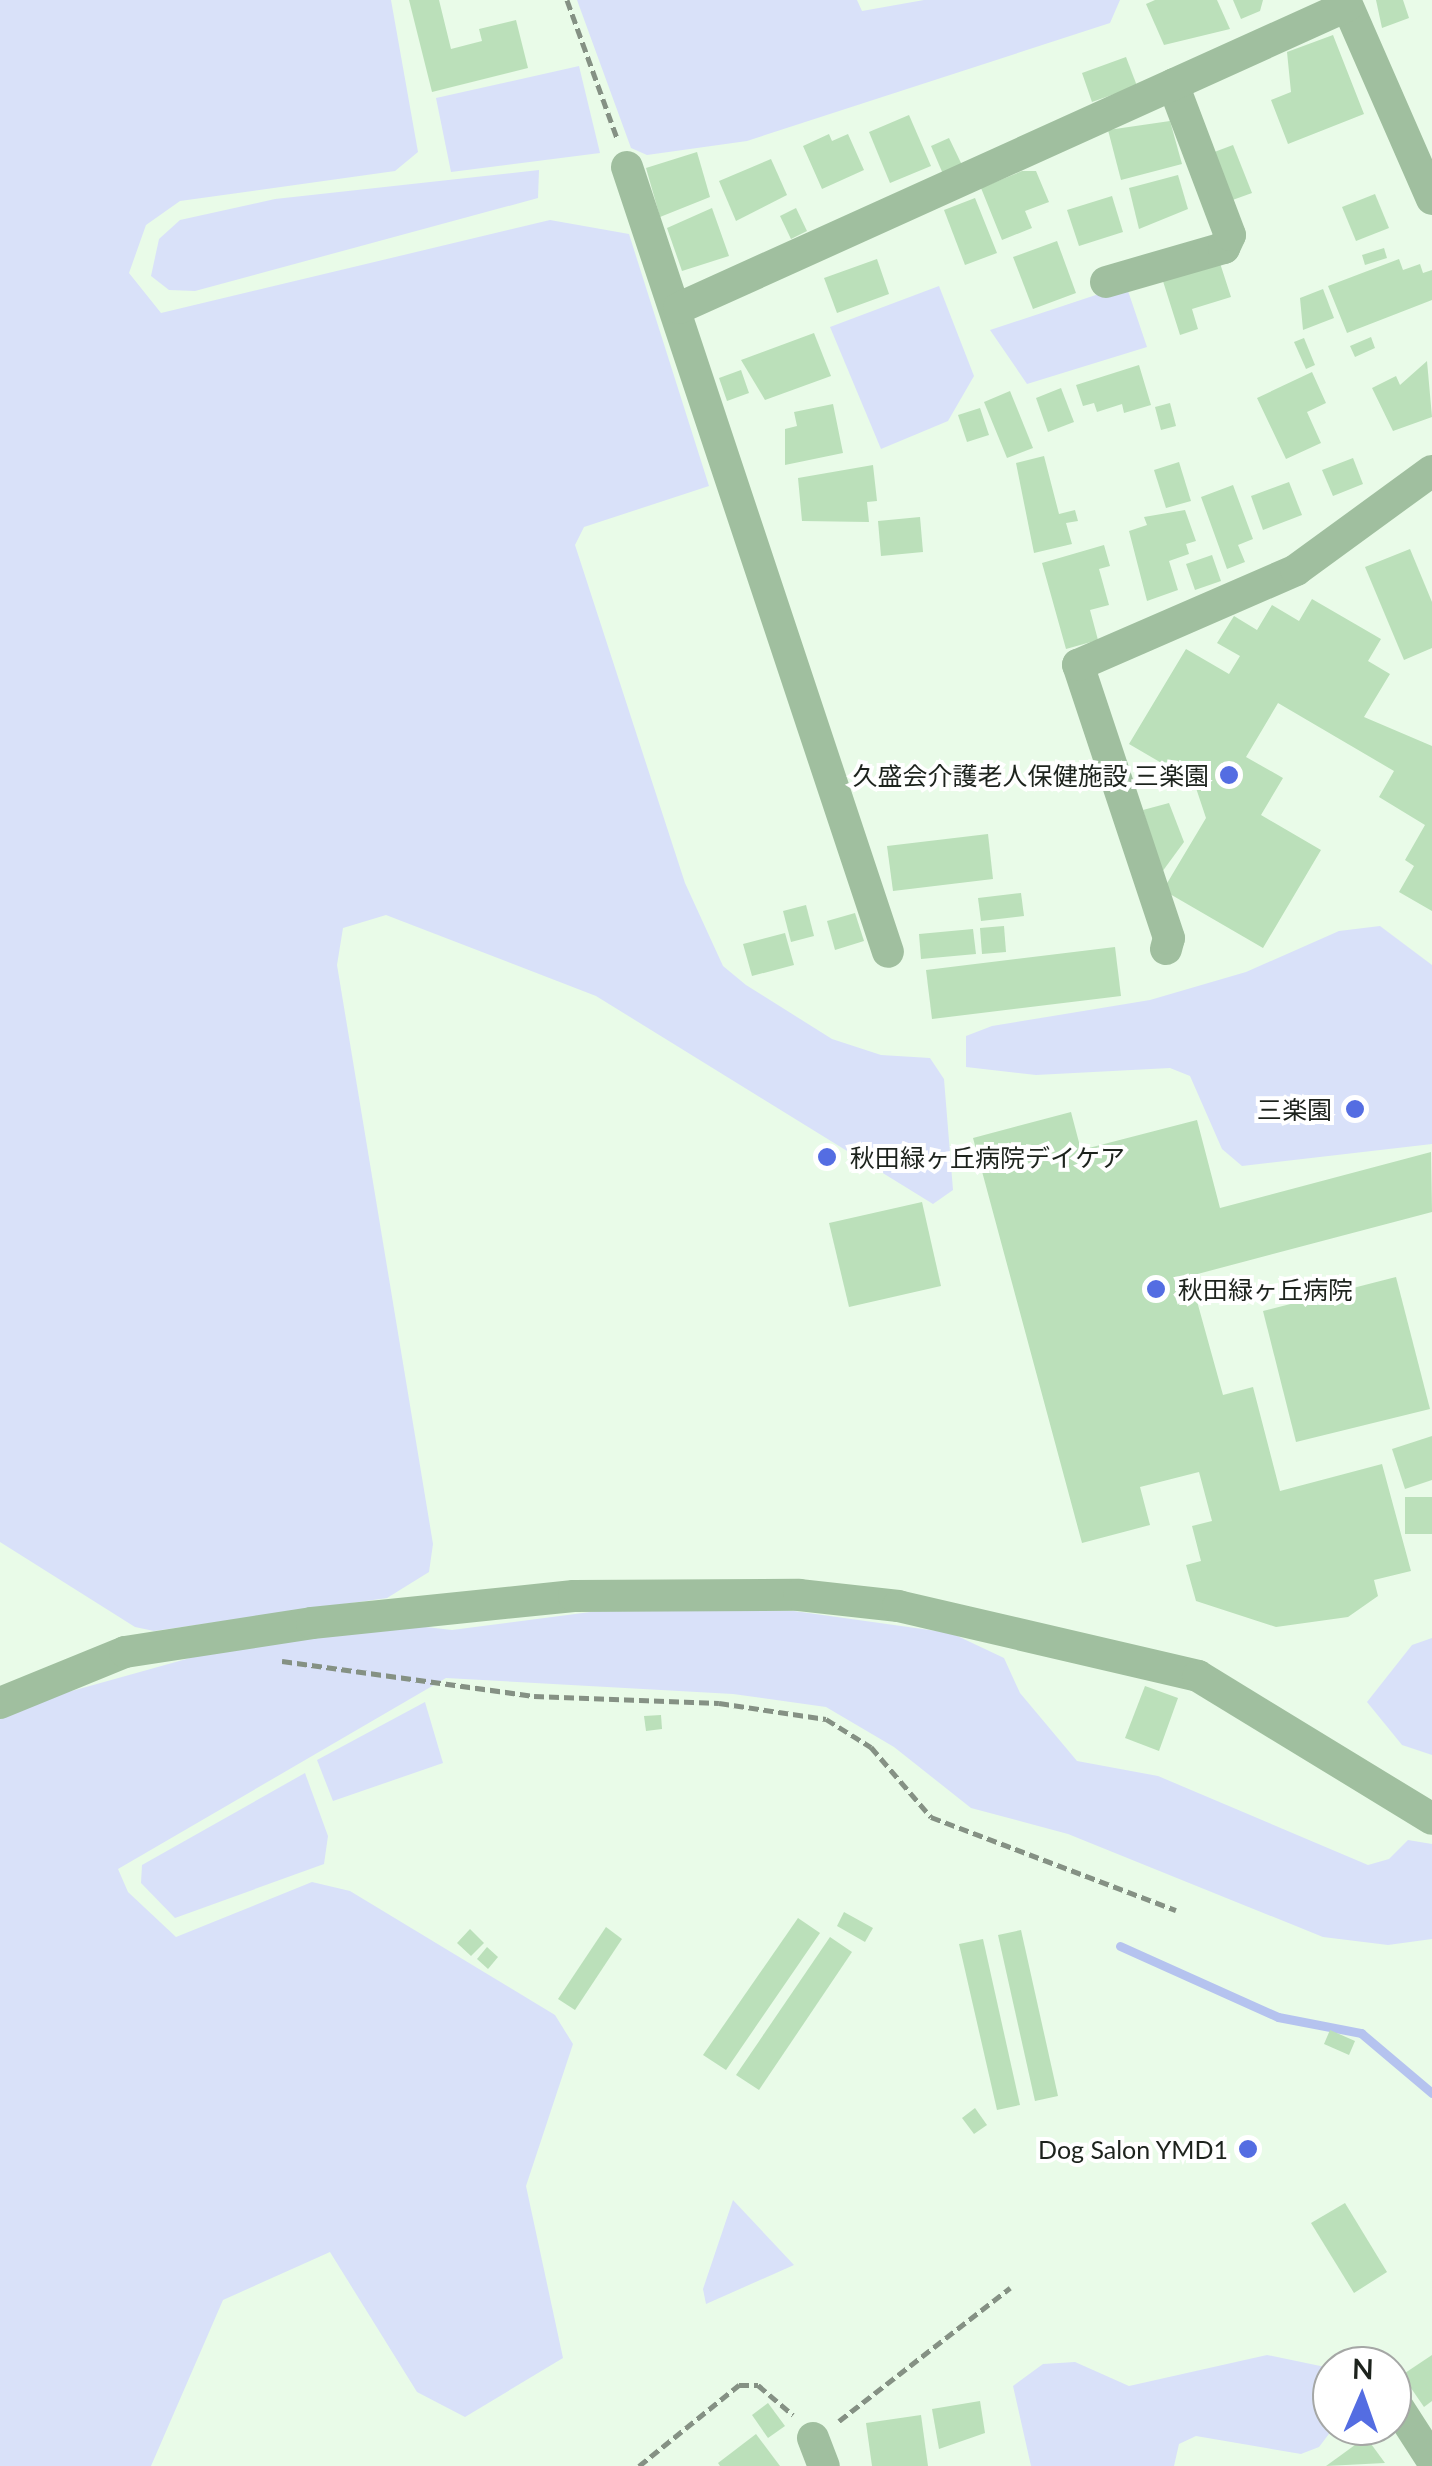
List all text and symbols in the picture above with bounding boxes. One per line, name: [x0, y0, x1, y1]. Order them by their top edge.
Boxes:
place label: 久盛会介護老人保健施設 三楽園: [853, 760, 1209, 790]
marker: 久盛会介護老人保健施設 三楽園: [1218, 764, 1240, 786]
place label: 三楽園: [1257, 1094, 1332, 1124]
marker: 三楽園: [1342, 1096, 1368, 1122]
place label: 秋田緑ヶ丘病院デイケア: [850, 1142, 1125, 1172]
marker: 秋田緑ヶ丘病院デイケア: [814, 1144, 840, 1170]
place label: 秋田緑ヶ丘病院: [1178, 1274, 1353, 1304]
marker: 秋田緑ヶ丘病院: [1143, 1276, 1169, 1302]
place label: Dog Salon YMD1: [1037, 2134, 1228, 2164]
marker: Dog Salon YMD1: [1237, 2138, 1259, 2160]
north arrow: [1312, 2346, 1412, 2446]
text: N: [1352, 2351, 1374, 2385]

